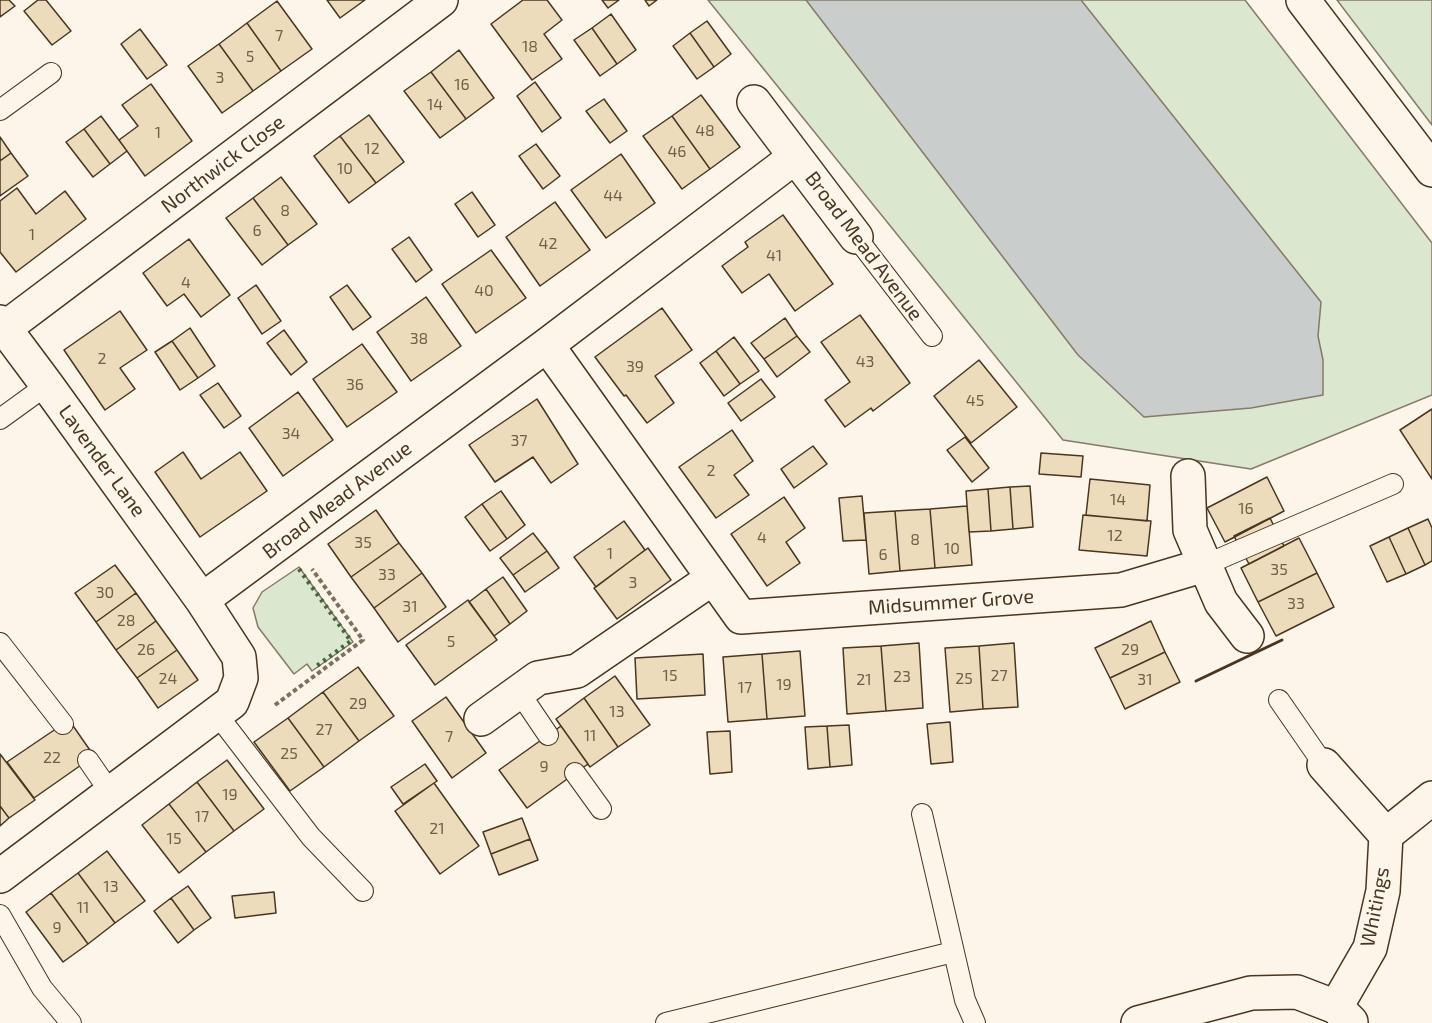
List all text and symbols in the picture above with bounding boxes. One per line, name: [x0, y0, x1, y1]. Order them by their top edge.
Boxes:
house number: 7: [275, 26, 283, 46]
house number: 18: [522, 37, 538, 57]
house number: 5: [246, 47, 254, 67]
house number: 3: [216, 68, 224, 88]
house number: 16: [454, 75, 470, 95]
house number: 14: [427, 95, 443, 115]
street label: Northwick Close: [157, 110, 289, 218]
house number: 48: [695, 121, 715, 141]
house number: 1: [155, 123, 161, 143]
house number: 12: [364, 139, 380, 159]
house number: 46: [668, 142, 686, 162]
house number: 10: [337, 159, 353, 179]
street label: Broad Mead Avenue: [800, 167, 928, 325]
house number: 44: [603, 186, 623, 206]
house number: 8: [280, 201, 290, 221]
house number: 6: [252, 221, 262, 241]
house number: 1: [29, 225, 35, 245]
house number: 42: [539, 234, 557, 254]
house number: 41: [766, 246, 782, 266]
house number: 4: [181, 273, 191, 293]
house number: 40: [474, 281, 494, 301]
house number: 38: [410, 329, 428, 349]
house number: 2: [98, 349, 106, 369]
house number: 43: [856, 352, 874, 372]
house number: 39: [626, 357, 644, 377]
house number: 36: [346, 375, 364, 395]
house number: 45: [966, 391, 984, 411]
street label: Lavender Lane: [53, 400, 151, 522]
house number: 34: [282, 424, 300, 444]
house number: 37: [510, 431, 528, 451]
street label: Broad Mead Avenue: [258, 436, 416, 564]
house number: 2: [707, 461, 715, 481]
house number: 14: [1110, 490, 1126, 510]
house number: 16: [1238, 499, 1254, 519]
house number: 12: [1107, 526, 1123, 546]
house number: 4: [757, 528, 767, 548]
house number: 8: [910, 530, 920, 550]
house number: 35: [354, 533, 372, 553]
house number: 10: [944, 539, 960, 559]
house number: 1: [607, 544, 613, 564]
house number: 6: [878, 545, 888, 565]
house number: 35: [1270, 560, 1288, 580]
house number: 33: [378, 565, 396, 585]
house number: 3: [629, 573, 637, 593]
house number: 30: [96, 583, 114, 603]
street label: Midsummer Grove: [867, 584, 1035, 620]
house number: 33: [1287, 594, 1305, 614]
house number: 31: [402, 597, 418, 617]
house number: 28: [117, 611, 135, 631]
house number: 5: [447, 632, 455, 652]
house number: 26: [137, 640, 155, 660]
house number: 29: [1121, 640, 1139, 660]
house number: 15: [663, 666, 677, 686]
house number: 27: [990, 666, 1008, 686]
house number: 23: [893, 667, 911, 687]
house number: 24: [159, 669, 177, 689]
house number: 25: [955, 669, 973, 689]
house number: 21: [856, 670, 872, 690]
house number: 31: [1137, 670, 1153, 690]
house number: 19: [776, 675, 792, 695]
house number: 17: [738, 678, 752, 698]
house number: 29: [349, 694, 367, 714]
house number: 13: [609, 702, 625, 722]
house number: 27: [315, 720, 333, 740]
house number: 11: [584, 726, 596, 746]
house number: 7: [445, 727, 453, 747]
house number: 25: [280, 744, 298, 764]
house number: 22: [43, 748, 61, 768]
house number: 9: [539, 757, 549, 777]
house number: 19: [222, 785, 238, 805]
house number: 17: [195, 807, 209, 827]
house number: 21: [429, 819, 445, 839]
house number: 15: [167, 829, 181, 849]
street label: Whitings: [1355, 865, 1395, 949]
house number: 13: [103, 877, 119, 897]
house number: 11: [77, 898, 89, 918]
house number: 9: [52, 918, 62, 938]

